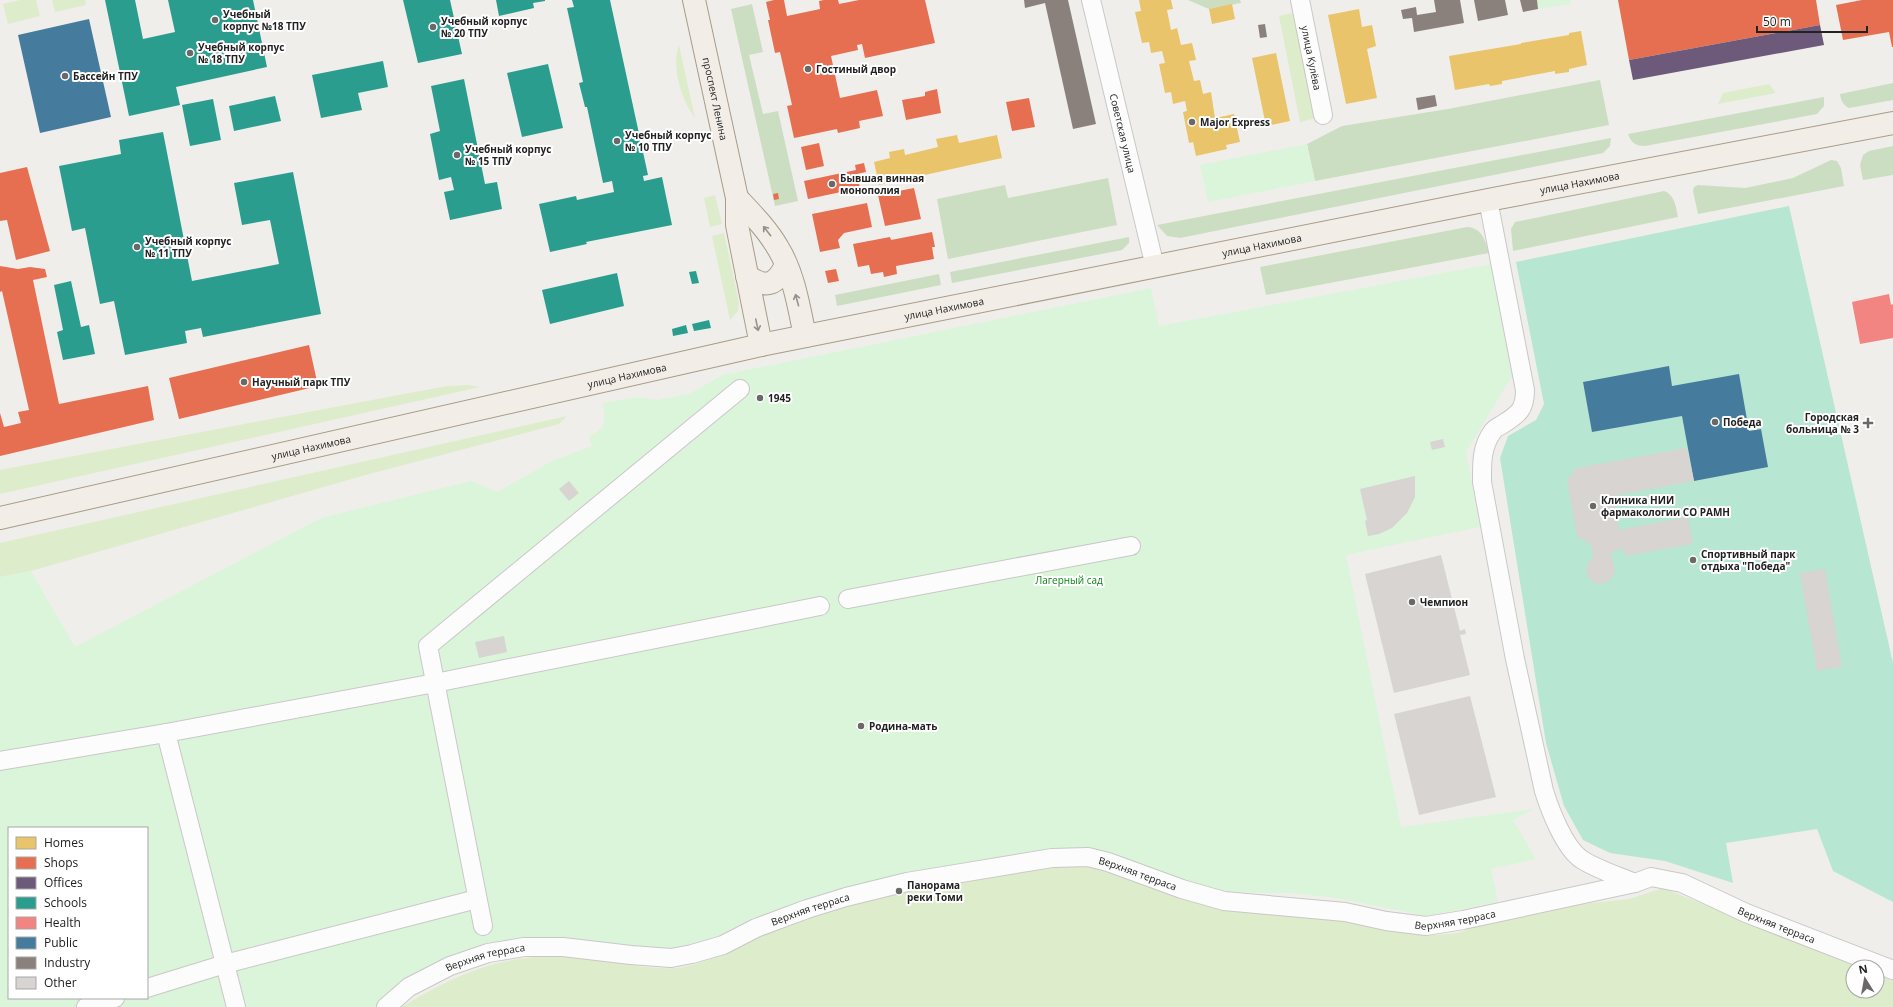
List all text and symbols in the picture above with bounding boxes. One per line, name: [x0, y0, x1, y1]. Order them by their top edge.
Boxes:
place label: Учебный корпус №18 ТПУ: [223, 7, 306, 33]
scale bar: [1757, 8, 1867, 34]
text: 50 m: [1763, 13, 1791, 30]
place label: Учебный корпус № 20 ТПУ: [441, 14, 527, 40]
marker: Учебный корпус №18 ТПУ: [210, 15, 220, 25]
marker: Учебный корпус № 20 ТПУ: [428, 22, 438, 32]
street label: улица Кулёва: [1298, 24, 1325, 91]
place label: Учебный корпус № 18 ТПУ: [198, 40, 284, 66]
marker: Учебный корпус № 18 ТПУ: [185, 48, 195, 58]
street label: проспект Ленина: [700, 56, 731, 142]
place label: Гостиный двор: [816, 62, 896, 76]
marker: Гостиный двор: [803, 64, 813, 74]
place label: Бассейн ТПУ: [73, 69, 138, 83]
marker: Бассейн ТПУ: [60, 71, 70, 81]
street label: Советская улица: [1107, 92, 1139, 174]
place label: Major Express: [1200, 115, 1270, 129]
marker: Major Express: [1187, 117, 1197, 127]
place label: Учебный корпус № 10 ТПУ: [625, 128, 711, 154]
marker: Учебный корпус № 10 ТПУ: [612, 136, 622, 146]
place label: Учебный корпус № 15 ТПУ: [465, 142, 551, 168]
marker: Учебный корпус № 15 ТПУ: [452, 150, 462, 160]
street label: улица Нахимова: [1539, 168, 1621, 197]
place label: Бывшая винная монополия: [840, 171, 924, 197]
marker: Бывшая винная монополия: [827, 179, 837, 189]
one-way arrow: [762, 226, 771, 237]
street label: улица Нахимова: [1221, 230, 1303, 260]
place label: Учебный корпус № 11 ТПУ: [145, 234, 231, 260]
marker: Учебный корпус № 11 ТПУ: [132, 242, 142, 252]
one-way arrow: [793, 294, 800, 307]
street label: улица Нахимова: [903, 294, 985, 323]
one-way arrow: [753, 318, 761, 331]
street label: улица Нахимова: [586, 360, 668, 391]
place label: Научный парк ТПУ: [252, 375, 351, 389]
marker: Научный парк ТПУ: [239, 377, 249, 387]
place label: 1945: [768, 391, 791, 405]
marker: 1945: [755, 393, 765, 403]
place label: Городская больница № 3: [1786, 410, 1859, 436]
place label: Победа: [1723, 415, 1761, 429]
marker: Победа: [1710, 417, 1720, 427]
marker: Городская больница № 3: [1862, 417, 1874, 429]
street label: улица Нахимова: [270, 432, 352, 463]
place label: Клиника НИИ фармакологии СО РАМН: [1601, 493, 1730, 519]
marker: Клиника НИИ фармакологии СО РАМН: [1588, 501, 1598, 511]
place label: Спортивный парк отдыха "Победа": [1701, 547, 1796, 573]
marker: Спортивный парк отдыха "Победа": [1688, 555, 1698, 565]
park label: Лагерный сад: [1035, 573, 1103, 587]
place label: Чемпион: [1420, 595, 1468, 609]
marker: Чемпион: [1407, 597, 1417, 607]
place label: Родина-мать: [869, 719, 937, 733]
marker: Родина-мать: [856, 721, 866, 731]
legend: [8, 827, 148, 999]
text: Homes: [44, 834, 84, 851]
street label: Верхняя терраса: [1097, 853, 1179, 894]
text: Shops: [44, 854, 79, 871]
text: Offices: [44, 874, 83, 891]
place label: Панорама реки Томи: [907, 878, 963, 904]
marker: Панорама реки Томи: [894, 886, 904, 896]
street label: Верхняя терраса: [769, 889, 851, 929]
text: Schools: [44, 894, 87, 911]
street label: Верхняя терраса: [1736, 903, 1817, 946]
street label: Верхняя терраса: [1414, 906, 1497, 933]
text: Health: [44, 914, 81, 931]
text: Public: [44, 934, 78, 951]
street label: Верхняя терраса: [443, 940, 526, 974]
text: Industry: [44, 954, 91, 971]
north arrow: [1845, 959, 1885, 999]
text: N: [1857, 960, 1869, 977]
text: Other: [44, 974, 77, 991]

